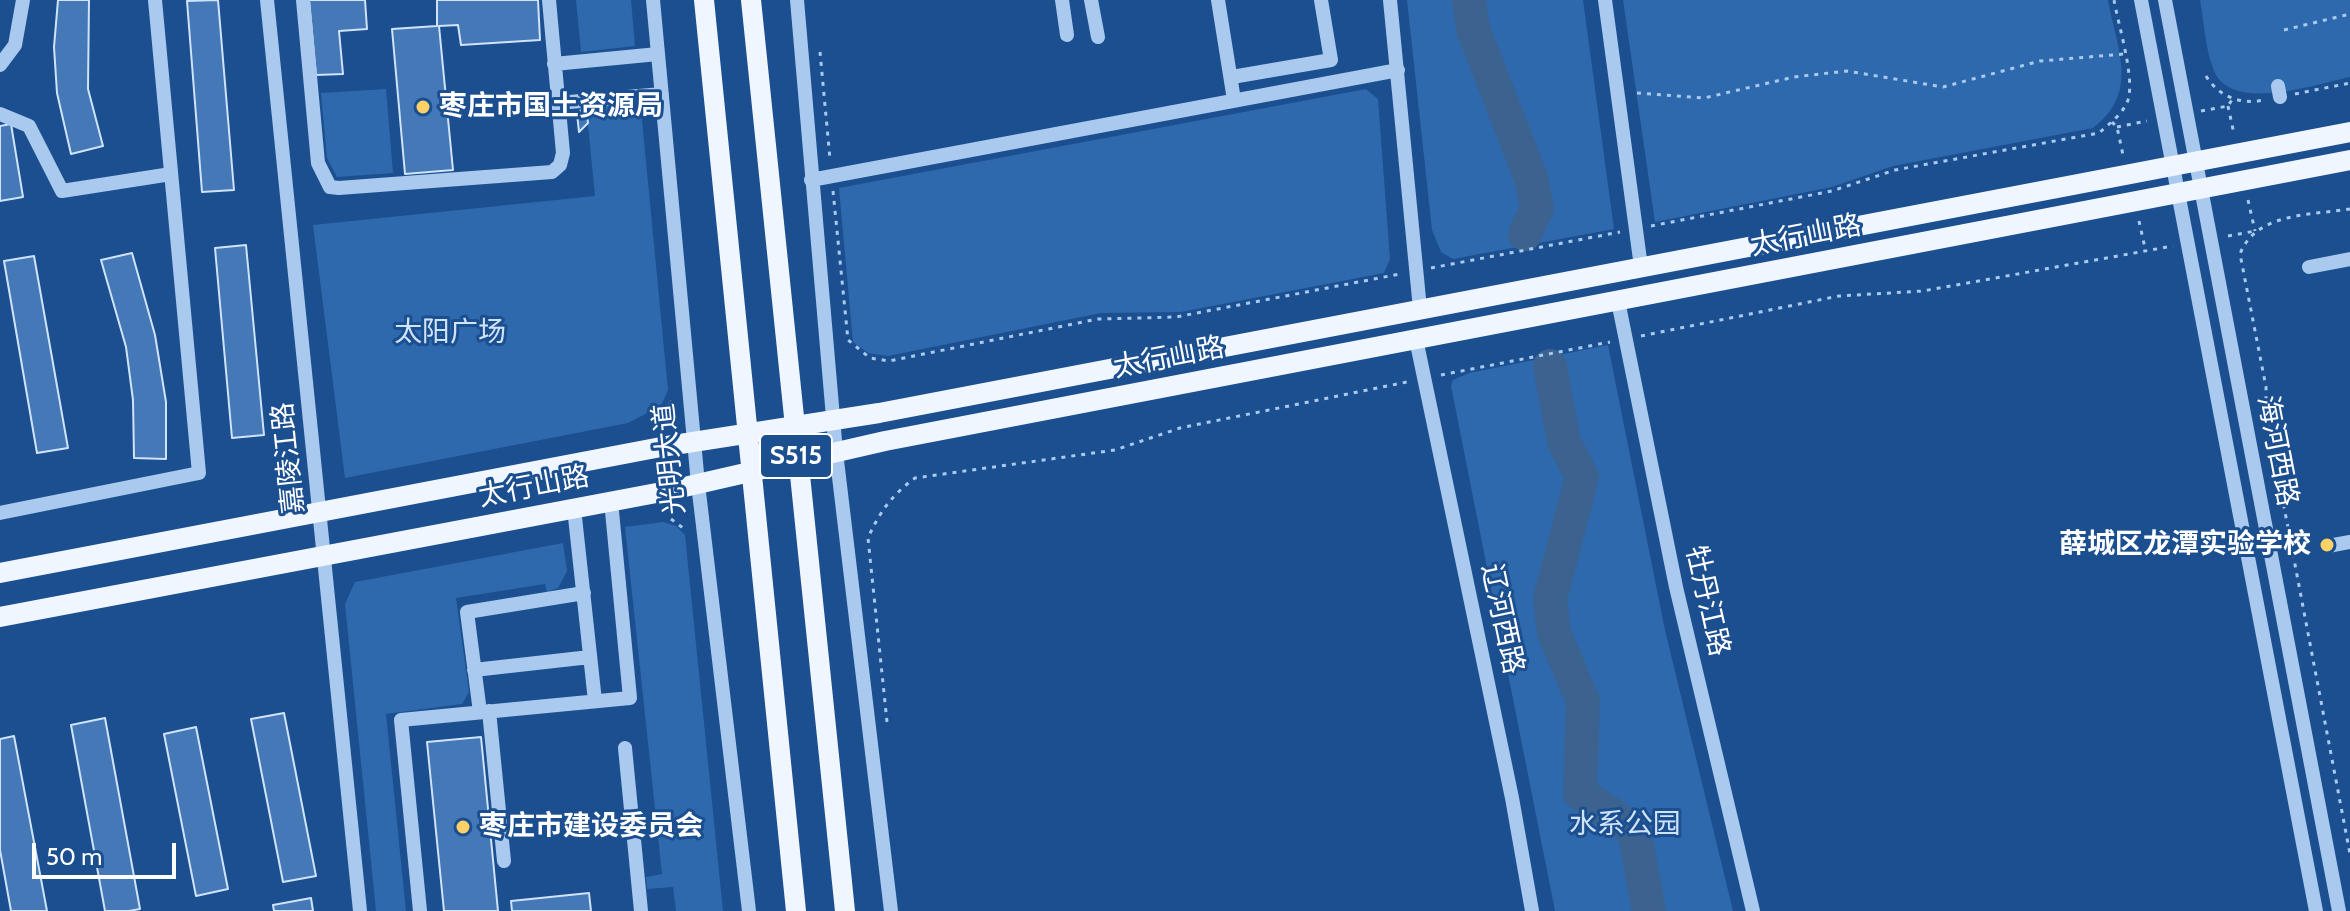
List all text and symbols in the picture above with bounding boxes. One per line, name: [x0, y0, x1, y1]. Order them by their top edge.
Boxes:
place label: 枣庄市国土资源局: [439, 90, 663, 124]
marker: 枣庄市国土资源局: [414, 98, 432, 116]
street label: 太行山路: [1748, 209, 1864, 263]
park label: 太阳广场: [394, 316, 506, 350]
street label: 太行山路: [1111, 331, 1227, 385]
street label: 海河西路: [2250, 393, 2304, 509]
street label: 嘉陵江路: [266, 401, 312, 515]
street label: 光明大道: [647, 402, 693, 516]
road number: S515: [760, 434, 832, 478]
street label: 太行山路: [476, 460, 592, 514]
place label: 薛城区龙潭实验学校: [2059, 528, 2311, 562]
marker: 薛城区龙潭实验学校: [2318, 536, 2336, 554]
street label: 牡丹江路: [1678, 543, 1736, 659]
street label: 辽河西路: [1474, 561, 1530, 677]
park label: 水系公园: [1569, 808, 1681, 842]
place label: 枣庄市建设委员会: [479, 810, 703, 844]
marker: 枣庄市建设委员会: [454, 818, 472, 836]
scale bar: [36, 827, 180, 877]
text: 50 m: [46, 842, 102, 871]

